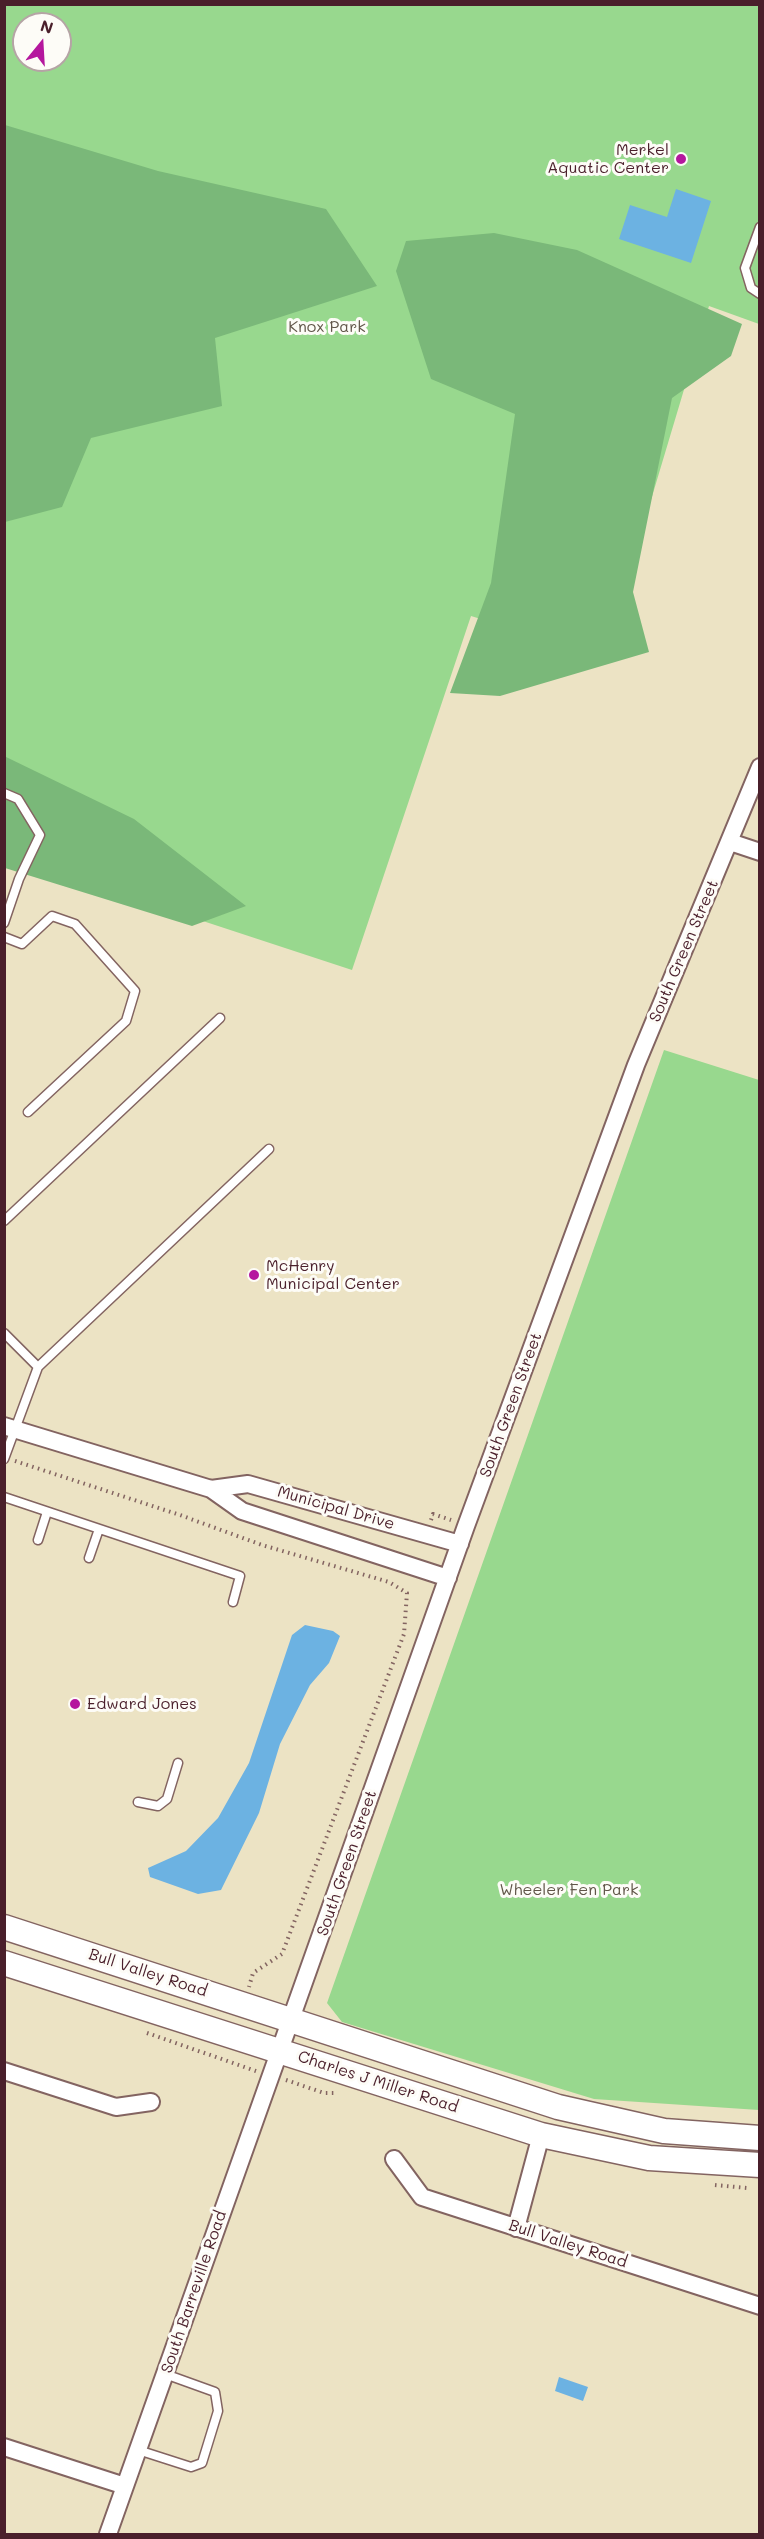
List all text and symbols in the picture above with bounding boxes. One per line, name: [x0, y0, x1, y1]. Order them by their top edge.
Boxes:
north arrow: [12, 12, 72, 72]
text: N: [38, 14, 56, 38]
place label: Merkel Aquatic Center: [547, 140, 669, 178]
marker: Merkel Aquatic Center: [674, 152, 688, 166]
park label: Knox Park: [288, 317, 366, 337]
street label: South Green Street: [645, 877, 723, 1025]
place label: McHenry Municipal Center: [266, 1256, 400, 1294]
marker: McHenry Municipal Center: [247, 1268, 261, 1282]
street label: South Green Street: [476, 1330, 546, 1480]
street label: Municipal Drive: [275, 1482, 397, 1534]
place label: Edward Jones: [87, 1694, 197, 1714]
marker: Edward Jones: [68, 1697, 82, 1711]
street label: South Green Street: [313, 1788, 381, 1938]
park label: Wheeler Fen Park: [499, 1880, 639, 1900]
street label: Bull Valley Road: [86, 1945, 210, 2001]
street label: Charles J Miller Road: [295, 2047, 461, 2117]
street label: South Barreville Road: [157, 2208, 231, 2376]
street label: Bull Valley Road: [506, 2216, 630, 2272]

